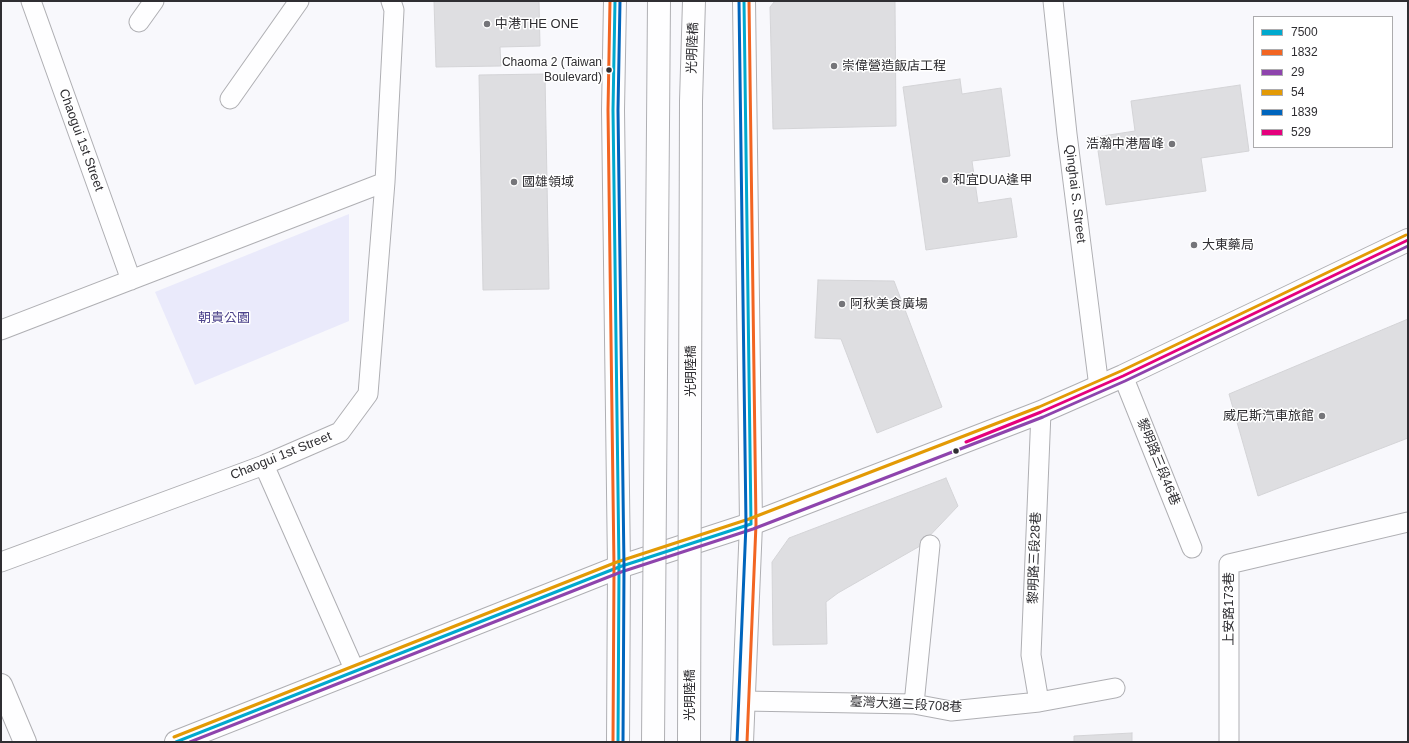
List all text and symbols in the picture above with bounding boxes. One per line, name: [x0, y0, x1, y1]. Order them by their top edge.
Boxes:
place label: 中港THE ONE: [495, 16, 579, 32]
legend: [1253, 16, 1393, 148]
marker: 中港THE ONE: [482, 19, 492, 29]
street label: 光明陸橋: [684, 22, 702, 74]
text: 7500: [1291, 25, 1318, 39]
text: 1832: [1291, 45, 1318, 59]
place label: Chaoma 2 (Taiwan Boulevard): [502, 56, 602, 84]
place label: 崇偉營造飯店工程: [842, 58, 946, 74]
marker: 崇偉營造飯店工程: [829, 61, 839, 71]
marker: Chaoma 2 (Taiwan Boulevard): [604, 65, 614, 75]
text: 29: [1291, 65, 1304, 79]
text: 54: [1291, 85, 1304, 99]
street label: Chaogui 1st Street: [55, 87, 107, 193]
text: 1839: [1291, 105, 1318, 119]
text: 529: [1291, 125, 1311, 139]
place label: 浩瀚中港層峰: [1086, 136, 1164, 152]
marker: 浩瀚中港層峰: [1167, 139, 1177, 149]
street label: Qinghai S. Street: [1061, 144, 1089, 244]
place label: 和宜DUA逢甲: [953, 172, 1032, 188]
place label: 國雄領域: [522, 174, 574, 190]
marker: 和宜DUA逢甲: [940, 175, 950, 185]
marker: 國雄領域: [509, 177, 519, 187]
place label: 大東藥局: [1202, 237, 1254, 253]
marker: 大東藥局: [1189, 240, 1199, 250]
place label: 阿秋美食廣場: [850, 296, 928, 312]
marker: 阿秋美食廣場: [837, 299, 847, 309]
park label: 朝貴公園: [198, 310, 250, 326]
street label: 光明陸橋: [683, 345, 699, 397]
place label: 威尼斯汽車旅館: [1223, 408, 1314, 424]
marker: 威尼斯汽車旅館: [1317, 411, 1327, 421]
street label: 黎明路三段46巷: [1133, 416, 1183, 508]
street label: Chaogui 1st Street: [228, 429, 334, 483]
unlabelled marker: [951, 446, 961, 456]
street label: 黎明路三段28巷: [1026, 512, 1044, 604]
street label: 上安路173巷: [1221, 572, 1237, 646]
street label: 光明陸橋: [682, 669, 698, 721]
street label: 臺灣大道三段708巷: [849, 694, 963, 716]

